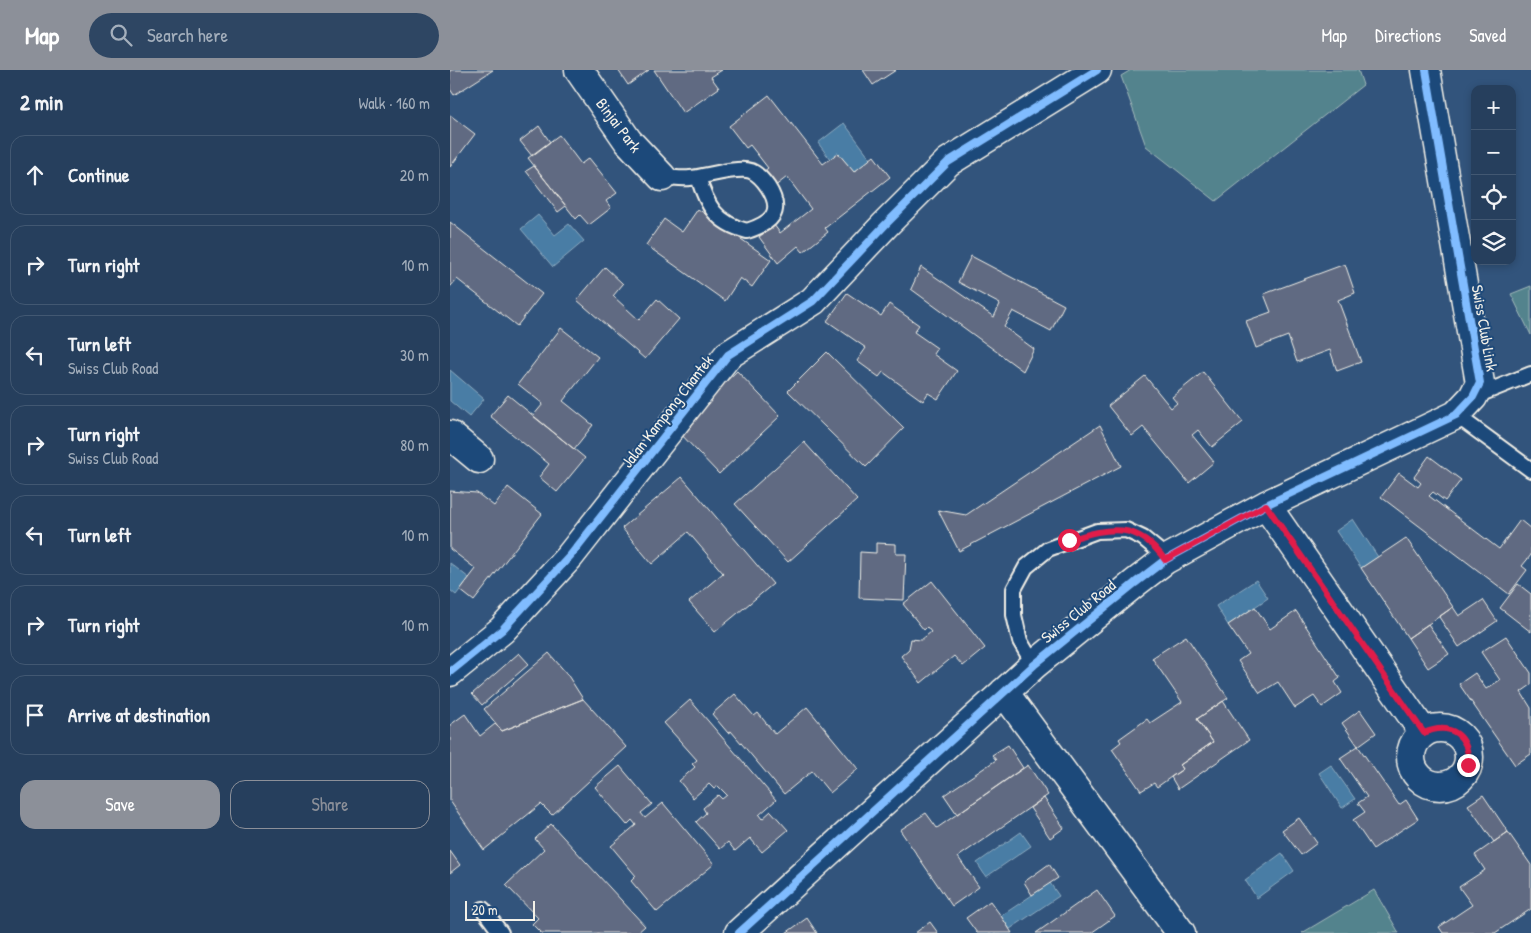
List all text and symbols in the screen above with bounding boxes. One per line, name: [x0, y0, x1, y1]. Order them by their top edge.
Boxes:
search box: [89, 13, 439, 58]
text: Map: [25, 19, 59, 51]
icon: search: [107, 21, 135, 49]
text: Search here: [147, 22, 228, 48]
text: Map: [1322, 23, 1347, 48]
text: Directions: [1375, 23, 1441, 48]
text: Saved: [1469, 23, 1506, 48]
map controls: [1471, 85, 1516, 265]
button: +: [1471, 85, 1516, 130]
text: 2 min: [20, 88, 63, 117]
text: Walk · 160 m: [358, 92, 430, 114]
street label: Binjai Park: [591, 93, 647, 157]
button: −: [1471, 130, 1516, 175]
icon: ahead: [21, 161, 49, 189]
text: Continue: [68, 162, 129, 188]
text: 20 m: [400, 164, 429, 186]
button: locate: [1471, 175, 1516, 220]
button: layers: [1471, 220, 1516, 265]
icon: right: [21, 251, 49, 279]
text: Turn right: [68, 252, 139, 278]
text: 10 m: [401, 254, 429, 276]
street label: Swiss Club Link: [1467, 283, 1503, 373]
text: Turn left: [68, 331, 131, 357]
icon: left: [21, 341, 49, 369]
text: 30 m: [400, 344, 429, 366]
street label: Jalan Kampong Chantek: [616, 350, 718, 472]
text: Swiss Club Road: [68, 357, 158, 379]
text: Turn right: [68, 421, 139, 447]
icon: right: [21, 431, 49, 459]
text: 80 m: [400, 434, 429, 456]
text: Swiss Club Road: [68, 447, 158, 469]
icon: left: [21, 521, 49, 549]
text: Turn left: [68, 522, 131, 548]
text: 10 m: [401, 524, 429, 546]
route start: [1058, 529, 1081, 552]
street label: Swiss Club Road: [1036, 574, 1120, 648]
icon: right: [21, 611, 49, 639]
text: Turn right: [68, 612, 139, 638]
text: 10 m: [401, 614, 429, 636]
icon: arrive: [21, 701, 49, 729]
text: Arrive at destination: [68, 702, 210, 728]
route end: [1457, 754, 1480, 777]
button: Save: [20, 780, 220, 829]
button: Share: [230, 780, 430, 829]
scale bar: [465, 898, 535, 921]
text: 20 m: [472, 900, 498, 919]

